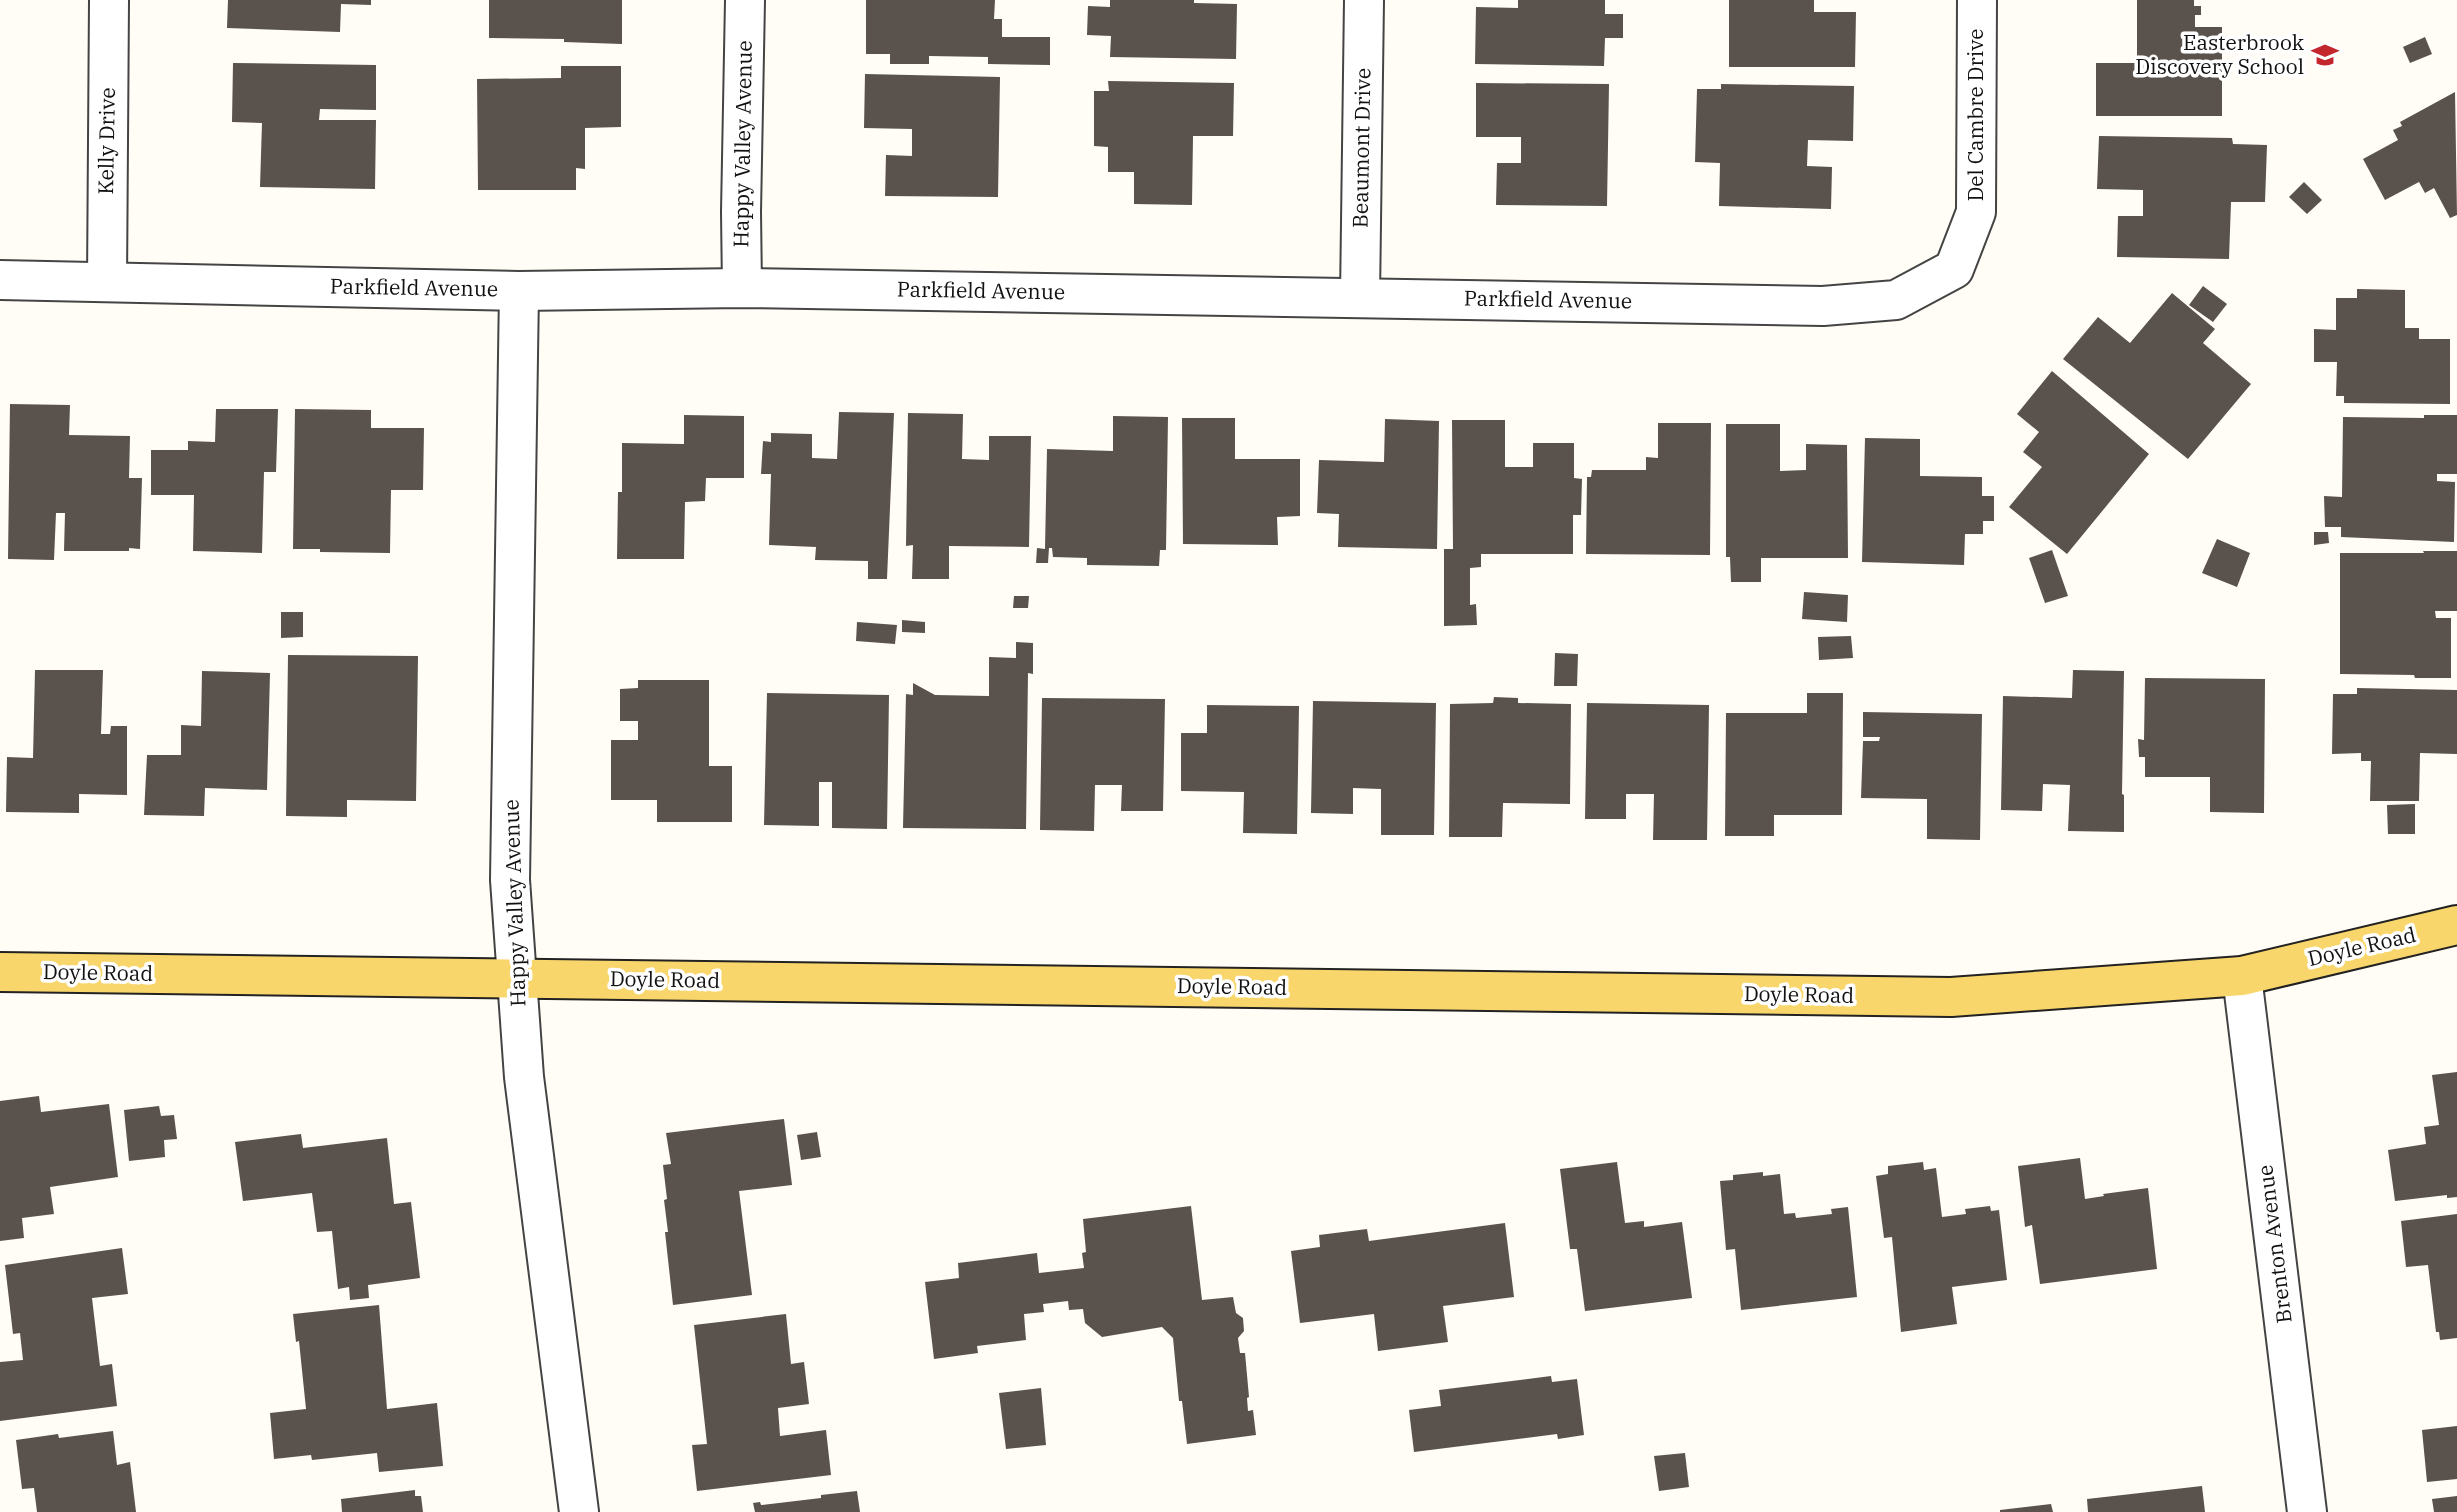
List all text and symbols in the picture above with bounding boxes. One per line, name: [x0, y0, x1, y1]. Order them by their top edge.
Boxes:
street label: Del Cambre Drive: [1961, 28, 1989, 202]
place label: Easterbrook Discovery School: [2135, 28, 2305, 80]
street label: Happy Valley Avenue: [726, 40, 758, 248]
school or university icon: Easterbrook Discovery School: [2310, 40, 2340, 70]
street label: Beaumont Drive: [1346, 68, 1376, 228]
street label: Kelly Drive: [91, 87, 121, 195]
street label: Parkfield Avenue: [330, 272, 498, 302]
street label: Parkfield Avenue: [897, 275, 1065, 305]
street label: Parkfield Avenue: [1464, 284, 1632, 314]
street label: Happy Valley Avenue: [496, 799, 532, 1007]
street label: Doyle Road: [2305, 920, 2419, 972]
street label: Doyle Road: [43, 957, 154, 987]
street label: Doyle Road: [610, 964, 721, 994]
street label: Doyle Road: [1177, 971, 1288, 1001]
street label: Doyle Road: [1744, 979, 1855, 1009]
street label: Brenton Avenue: [2250, 1163, 2298, 1325]

